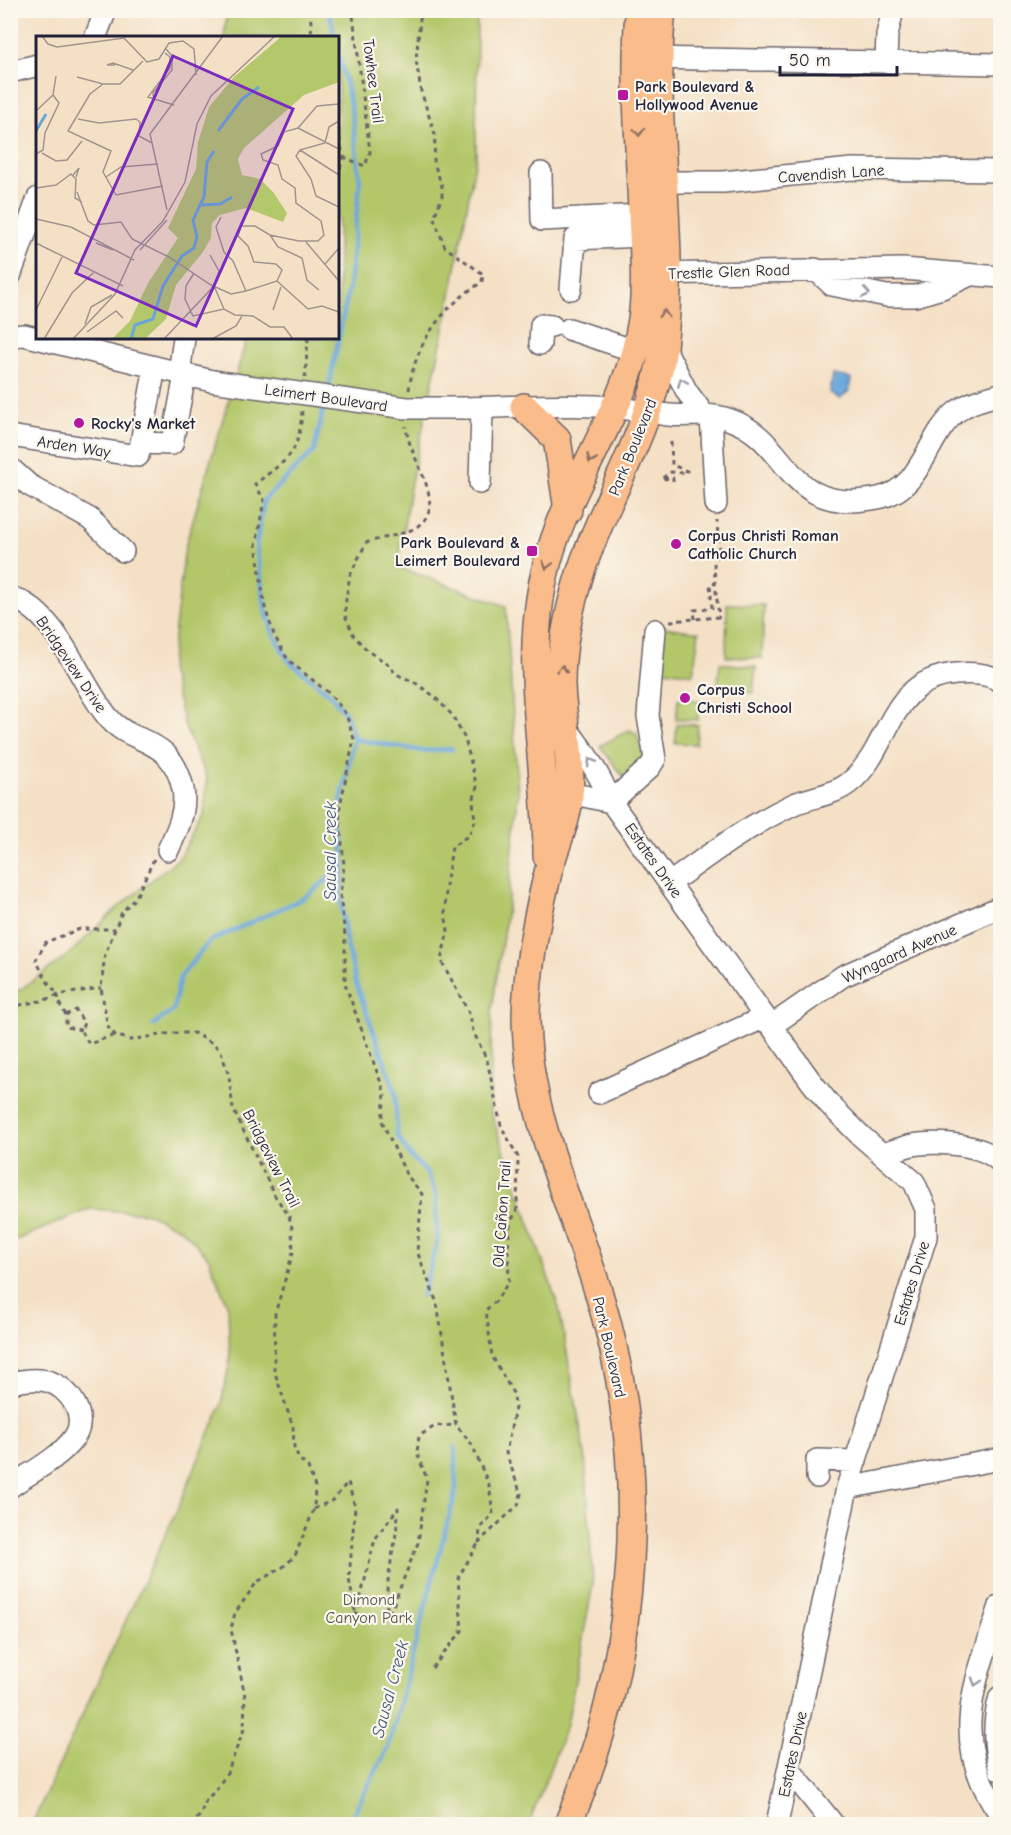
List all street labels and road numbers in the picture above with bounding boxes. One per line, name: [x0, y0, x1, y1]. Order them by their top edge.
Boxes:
street label: Towhee Trail: [359, 38, 387, 124]
street label: Cavendish Lane: [777, 161, 885, 187]
street label: Trestle Glen Road: [668, 261, 790, 283]
street label: Leimert Boulevard: [263, 380, 388, 416]
street label: Park Boulevard: [605, 396, 661, 499]
street label: Arden Way: [36, 432, 113, 462]
street label: Bridgeview Drive: [32, 613, 110, 716]
street label: Estates Drive: [621, 820, 686, 901]
street label: Wyngaard Avenue: [839, 921, 959, 987]
street label: Bridgeview Trail: [239, 1106, 304, 1211]
street label: Old Cañon Trail: [489, 1160, 515, 1268]
street label: Estates Drive: [891, 1239, 933, 1328]
street label: Park Boulevard: [589, 1295, 629, 1399]
street label: Estates Drive: [775, 1710, 811, 1799]

